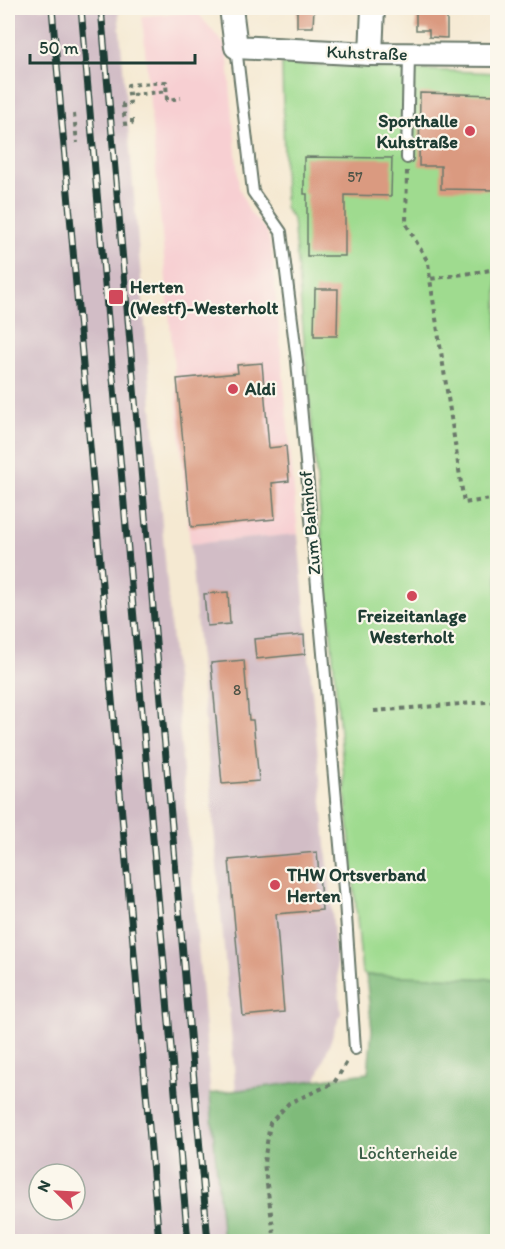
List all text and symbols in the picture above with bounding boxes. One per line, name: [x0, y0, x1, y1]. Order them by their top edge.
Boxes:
scale bar: [30, 27, 195, 65]
text: 50 m: [39, 37, 79, 59]
street label: Kuhstraße: [326, 41, 408, 65]
place label: Sporthalle Kuhstraße: [377, 110, 458, 153]
marker: Sporthalle Kuhstraße: [463, 124, 477, 138]
house number: 57: [347, 168, 363, 186]
place label: Herten (Westf)-Westerholt: [130, 276, 279, 319]
marker: Herten (Westf)-Westerholt: [107, 288, 125, 306]
place label: Aldi: [244, 378, 276, 400]
marker: Aldi: [226, 382, 240, 396]
street label: Zum Bahnhof: [294, 470, 326, 576]
marker: Freizeitanlage Westerholt: [405, 589, 419, 603]
place label: Freizeitanlage Westerholt: [358, 605, 467, 648]
house number: 8: [233, 681, 241, 699]
place label: THW Ortsverband Herten: [286, 864, 426, 907]
marker: THW Ortsverband Herten: [268, 878, 282, 892]
park label: Löchterheide: [358, 1142, 458, 1164]
north arrow: [27, 1162, 87, 1222]
text: N: [33, 1177, 55, 1195]

